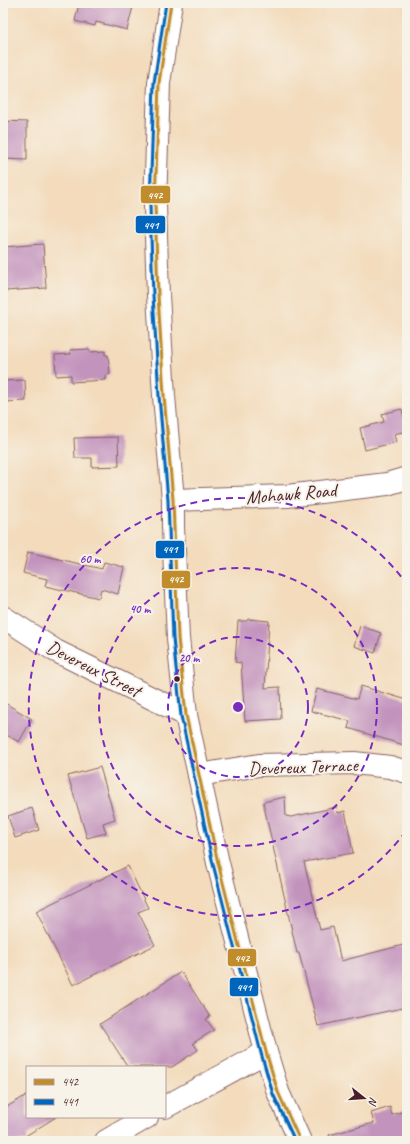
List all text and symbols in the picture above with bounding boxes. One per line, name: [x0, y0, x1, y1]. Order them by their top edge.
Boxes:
line badge: 442: [140, 185, 171, 204]
text: 442: [148, 188, 163, 202]
line badge: 441: [135, 215, 166, 234]
text: 441: [144, 218, 159, 232]
street label: Mohawk Road: [245, 478, 341, 510]
line badge: 441: [155, 540, 185, 559]
text: 441: [163, 542, 178, 556]
text: 60 m: [80, 551, 102, 567]
line badge: 442: [161, 570, 191, 589]
text: 442: [169, 572, 184, 586]
text: 40 m: [130, 601, 151, 617]
street label: Devereux Street: [42, 635, 147, 704]
text: 20 m: [179, 650, 200, 666]
unlabelled marker: [172, 674, 182, 684]
centre of rings: [231, 700, 245, 714]
street label: Devereux Terrace: [248, 753, 360, 781]
line badge: 442: [227, 948, 257, 967]
text: 442: [235, 951, 250, 965]
line badge: 441: [229, 977, 259, 997]
text: 441: [237, 980, 252, 994]
legend: [26, 1066, 166, 1118]
text: 442: [62, 1074, 80, 1090]
north arrow: [344, 1078, 384, 1118]
text: 441: [62, 1094, 79, 1110]
text: N: [365, 1096, 381, 1108]

